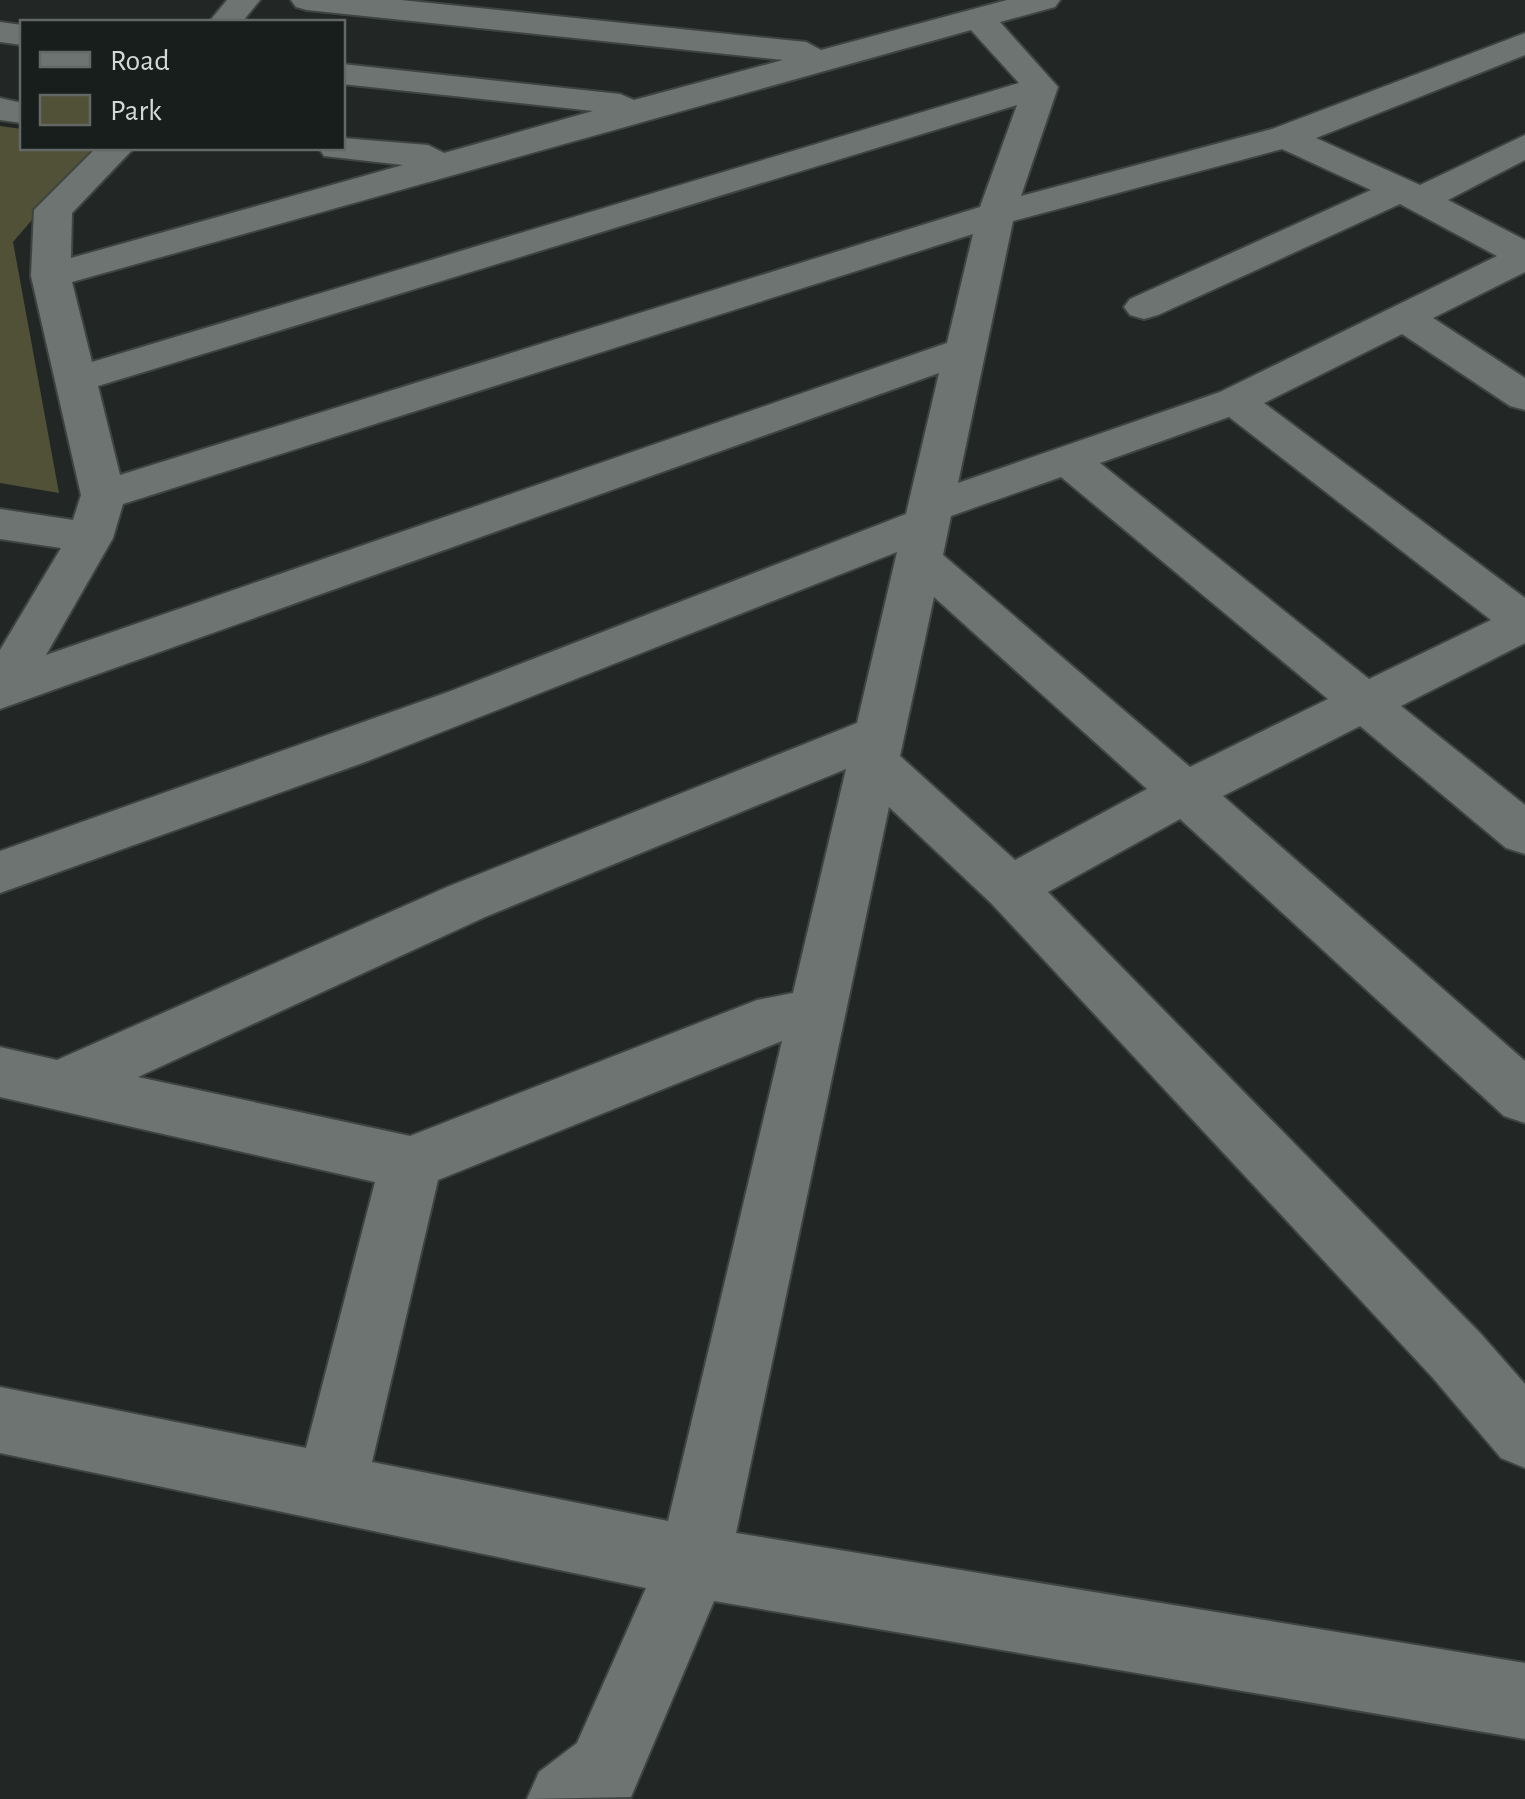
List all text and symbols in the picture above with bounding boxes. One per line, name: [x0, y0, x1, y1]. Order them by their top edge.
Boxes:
legend: [20, 20, 345, 150]
text: Road: [110, 46, 170, 76]
text: Park: [110, 96, 162, 126]

